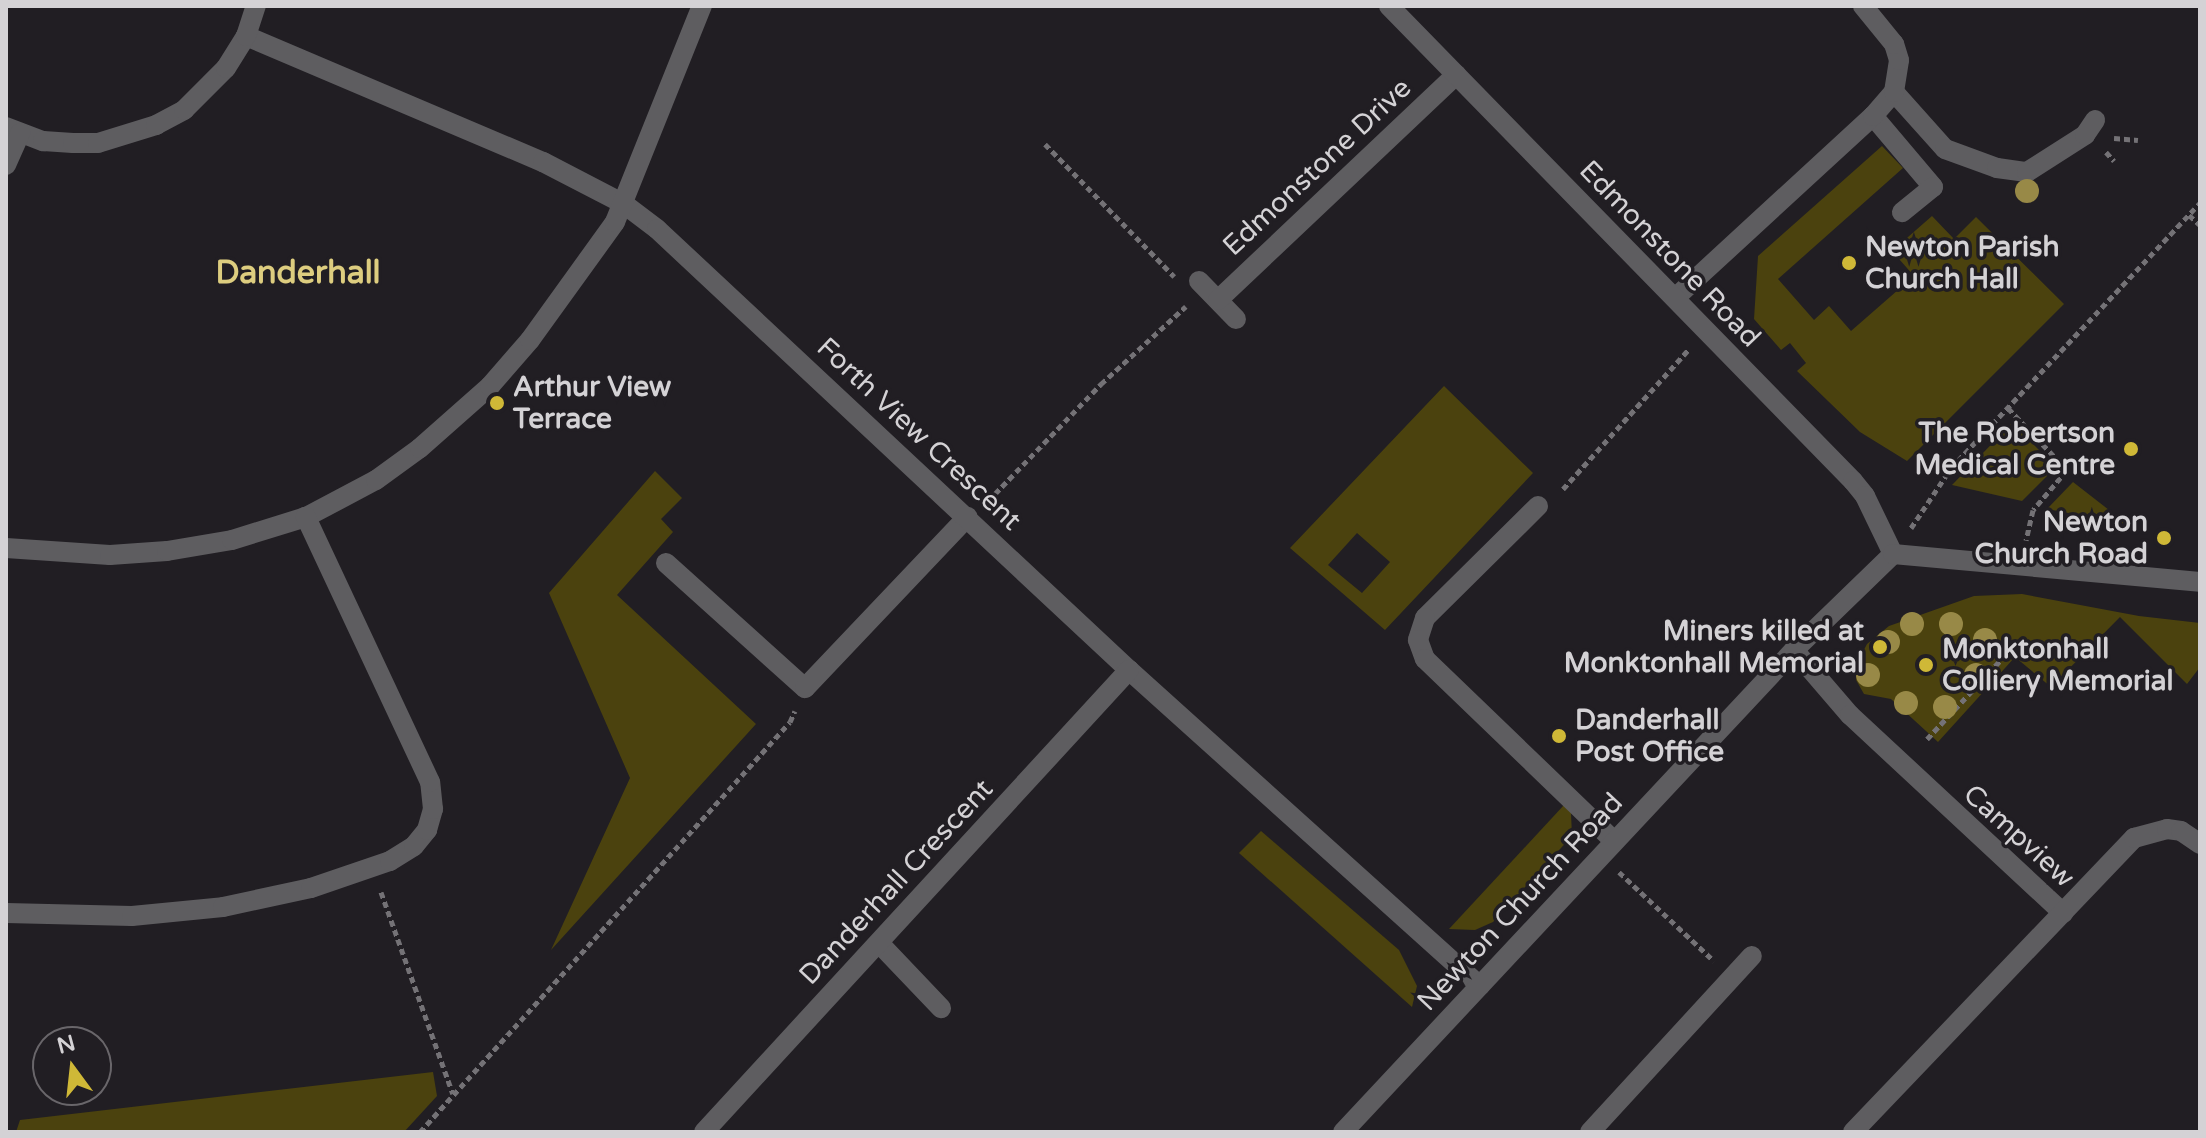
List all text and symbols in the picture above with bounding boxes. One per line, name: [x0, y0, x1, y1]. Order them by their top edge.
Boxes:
street label: Edmonstone Drive: [1216, 71, 1418, 263]
street label: Edmonstone Road: [1572, 154, 1768, 354]
place label: Newton Parish Church Hall: [1865, 230, 2059, 296]
district label: Danderhall: [215, 254, 381, 292]
marker: Newton Parish Church Hall: [1840, 254, 1858, 272]
street label: Forth View Crescent: [810, 331, 1028, 537]
place label: Arthur View Terrace: [513, 370, 671, 436]
marker: Arthur View Terrace: [488, 394, 506, 412]
place label: The Robertson Medical Centre: [1915, 416, 2115, 482]
marker: The Robertson Medical Centre: [2122, 440, 2140, 458]
place label: Newton Church Road: [1975, 505, 2148, 571]
marker: Newton Church Road: [2155, 529, 2173, 547]
place label: Miners killed at Monktonhall Memorial: [1564, 614, 1864, 680]
place label: Monktonhall Colliery Memorial: [1942, 632, 2173, 698]
marker: Miners killed at Monktonhall Memorial: [1871, 638, 1889, 656]
marker: Monktonhall Colliery Memorial: [1917, 656, 1935, 674]
place label: Danderhall Post Office: [1575, 703, 1724, 769]
marker: Danderhall Post Office: [1550, 727, 1568, 745]
street label: Danderhall Crescent: [792, 772, 1000, 992]
street label: Campview: [1956, 777, 2082, 895]
street label: Newton Church Road: [1410, 786, 1630, 1018]
north arrow: [32, 1026, 112, 1106]
text: N: [54, 1030, 78, 1060]

